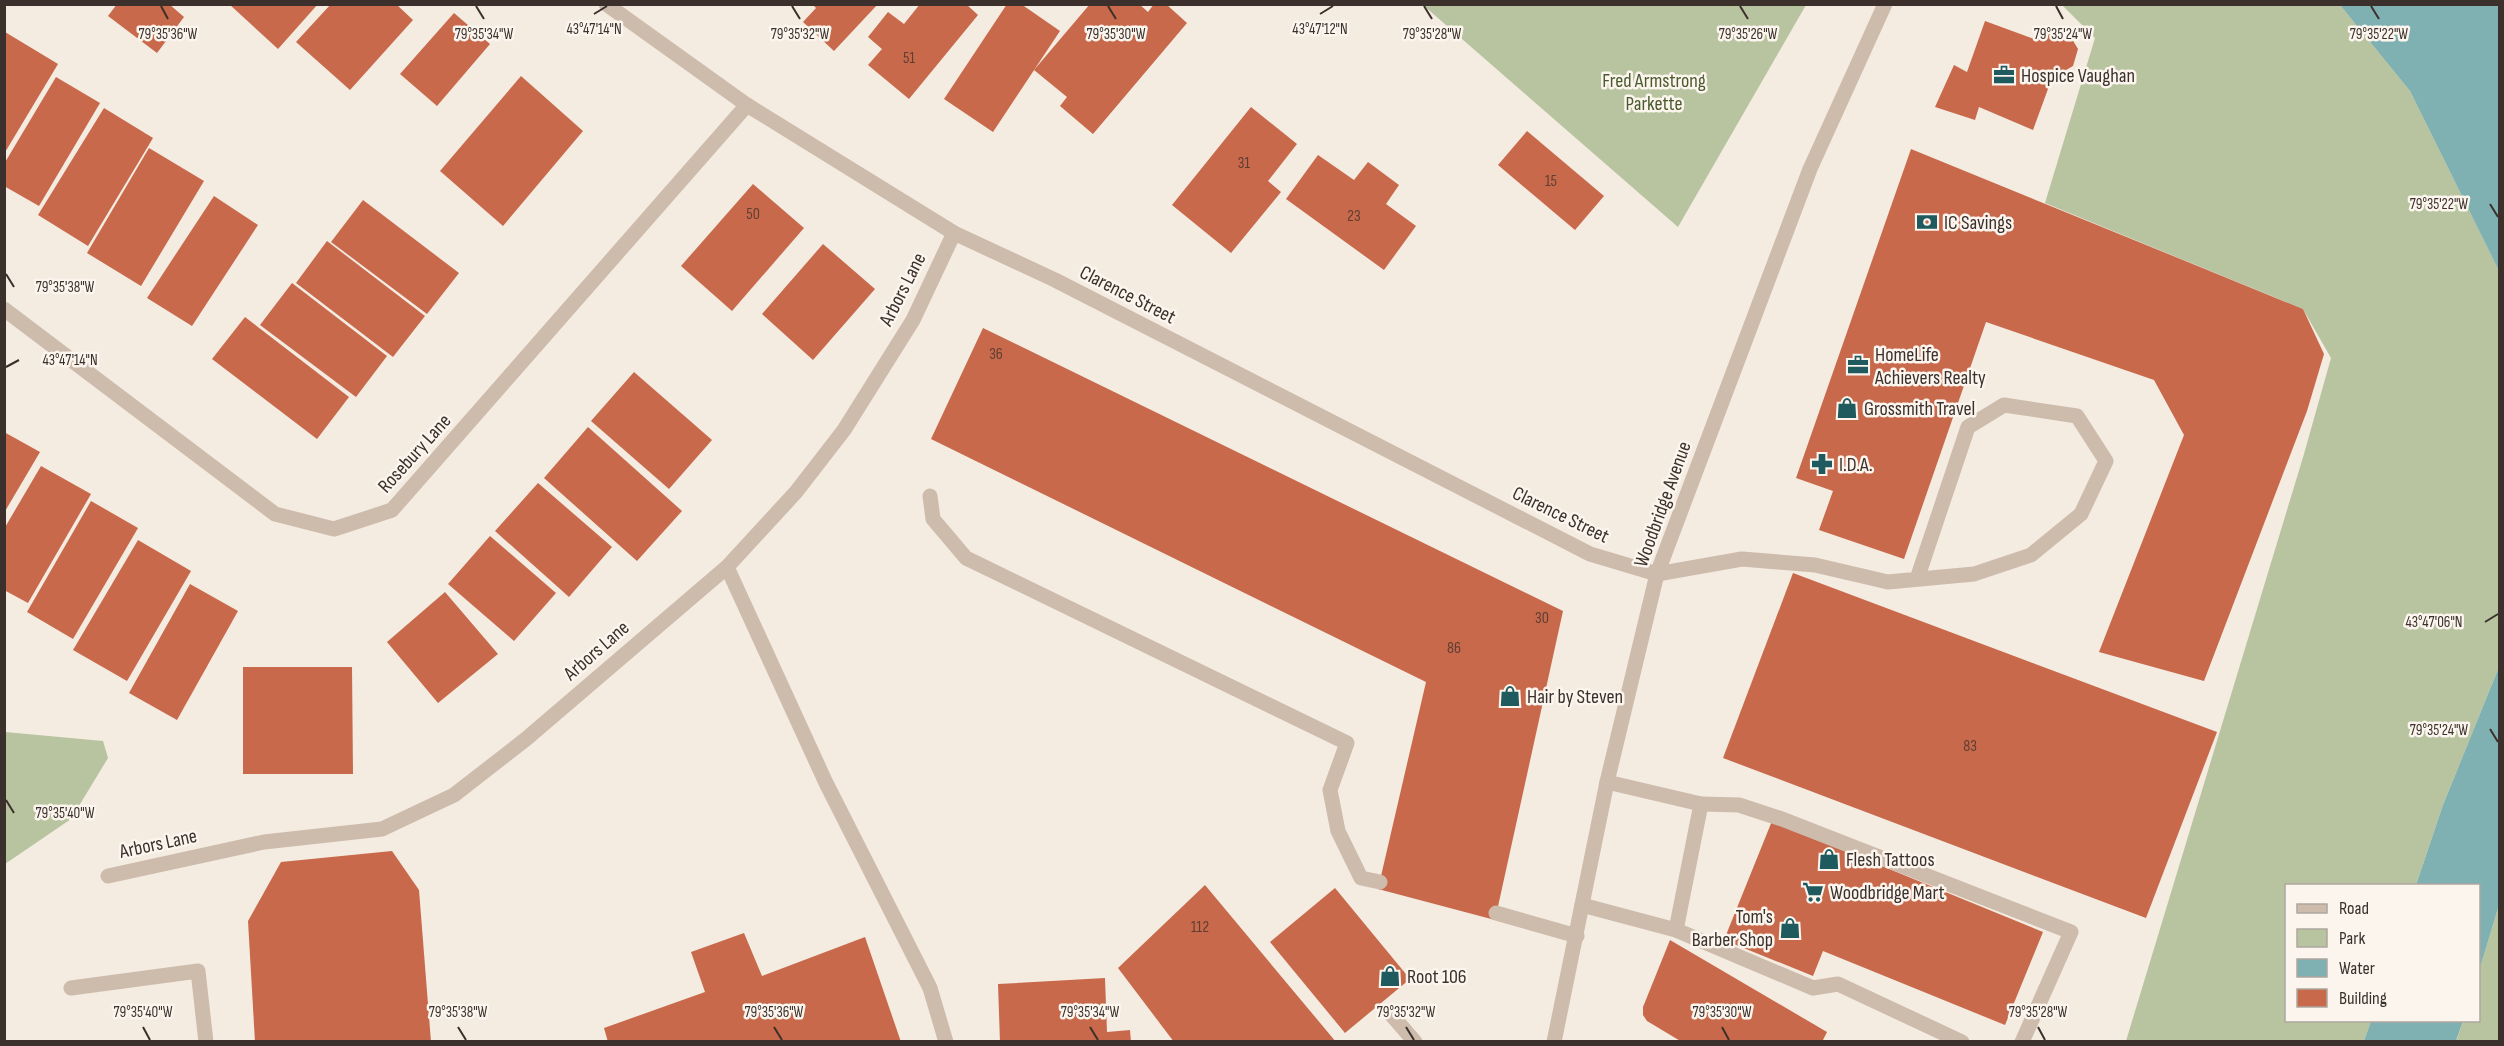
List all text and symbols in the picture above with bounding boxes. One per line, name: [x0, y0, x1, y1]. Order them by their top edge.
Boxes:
text: 43°47'14"N: [566, 20, 622, 39]
text: 43°47'12"N: [1292, 20, 1348, 39]
text: 79°35'36"W: [139, 25, 198, 44]
text: 79°35'34"W: [455, 25, 513, 44]
text: 79°35'32"W: [771, 25, 829, 44]
text: 79°35'30"W: [1087, 25, 1146, 44]
text: 79°35'28"W: [1403, 25, 1462, 44]
text: 79°35'26"W: [1719, 25, 1778, 44]
text: 79°35'24"W: [2034, 25, 2092, 44]
text: 79°35'22"W: [2350, 25, 2408, 44]
house number: 51: [903, 49, 915, 68]
office icon: Hospice Vaughan: [1992, 63, 2016, 87]
place label: Hospice Vaughan: [2021, 64, 2135, 88]
park label: Fred Armstrong Parkette: [1602, 69, 1706, 116]
house number: 31: [1238, 154, 1251, 173]
house number: 15: [1545, 172, 1557, 191]
text: 79°35'22"W: [2410, 195, 2468, 214]
house number: 50: [746, 205, 760, 224]
house number: 23: [1347, 207, 1361, 226]
bank icon: IC Savings: [1915, 210, 1939, 234]
place label: IC Savings: [1944, 211, 2012, 235]
street label: Arbors Lane: [874, 249, 931, 331]
street label: Clarence Street: [1076, 260, 1180, 329]
text: 79°35'38"W: [36, 278, 95, 297]
place label: HomeLife Achievers Realty: [1874, 343, 1986, 390]
house number: 36: [989, 345, 1003, 364]
text: 43°47'14"N: [42, 351, 98, 370]
office icon: HomeLife Achievers Realty: [1846, 353, 1870, 377]
shop icon: Grossmith Travel: [1835, 396, 1859, 420]
place label: Grossmith Travel: [1864, 397, 1975, 421]
street label: Rosebury Lane: [373, 409, 456, 498]
street label: Woodbridge Avenue: [1629, 438, 1697, 570]
pharmacy icon: I.D.A.: [1810, 452, 1834, 476]
place label: I.D.A.: [1839, 453, 1873, 477]
street label: Clarence Street: [1508, 481, 1613, 549]
house number: 30: [1535, 609, 1549, 628]
text: 43°47'06"N: [2406, 613, 2462, 632]
street label: Arbors Lane: [558, 616, 634, 686]
house number: 86: [1447, 639, 1461, 658]
shop icon: Hair by Steven: [1498, 684, 1522, 708]
place label: Hair by Steven: [1527, 685, 1623, 709]
text: 79°35'24"W: [2410, 721, 2468, 740]
house number: 83: [1963, 737, 1977, 756]
text: 79°35'40"W: [36, 804, 95, 823]
street label: Arbors Lane: [116, 824, 199, 864]
shop icon: Flesh Tattoos: [1817, 847, 1841, 871]
place label: Flesh Tattoos: [1846, 848, 1935, 872]
supermarket icon: Woodbridge Mart: [1801, 880, 1825, 904]
place label: Woodbridge Mart: [1830, 881, 1945, 905]
legend: [2285, 884, 2480, 1022]
text: Road: [2339, 898, 2369, 919]
place label: Tom's Barber Shop: [1692, 905, 1773, 952]
shop icon: Tom's Barber Shop: [1778, 916, 1802, 940]
house number: 112: [1191, 918, 1209, 937]
text: Park: [2339, 928, 2365, 949]
text: Water: [2339, 958, 2375, 979]
shop icon: Root 106: [1378, 964, 1402, 988]
place label: Root 106: [1407, 965, 1467, 989]
text: Building: [2339, 988, 2387, 1009]
text: 79°35'40"W: [114, 1003, 173, 1022]
text: 79°35'38"W: [429, 1003, 488, 1022]
text: 79°35'36"W: [745, 1003, 804, 1022]
text: 79°35'34"W: [1061, 1003, 1119, 1022]
text: 79°35'32"W: [1377, 1003, 1435, 1022]
text: 79°35'30"W: [1693, 1003, 1752, 1022]
text: 79°35'28"W: [2009, 1003, 2068, 1022]

